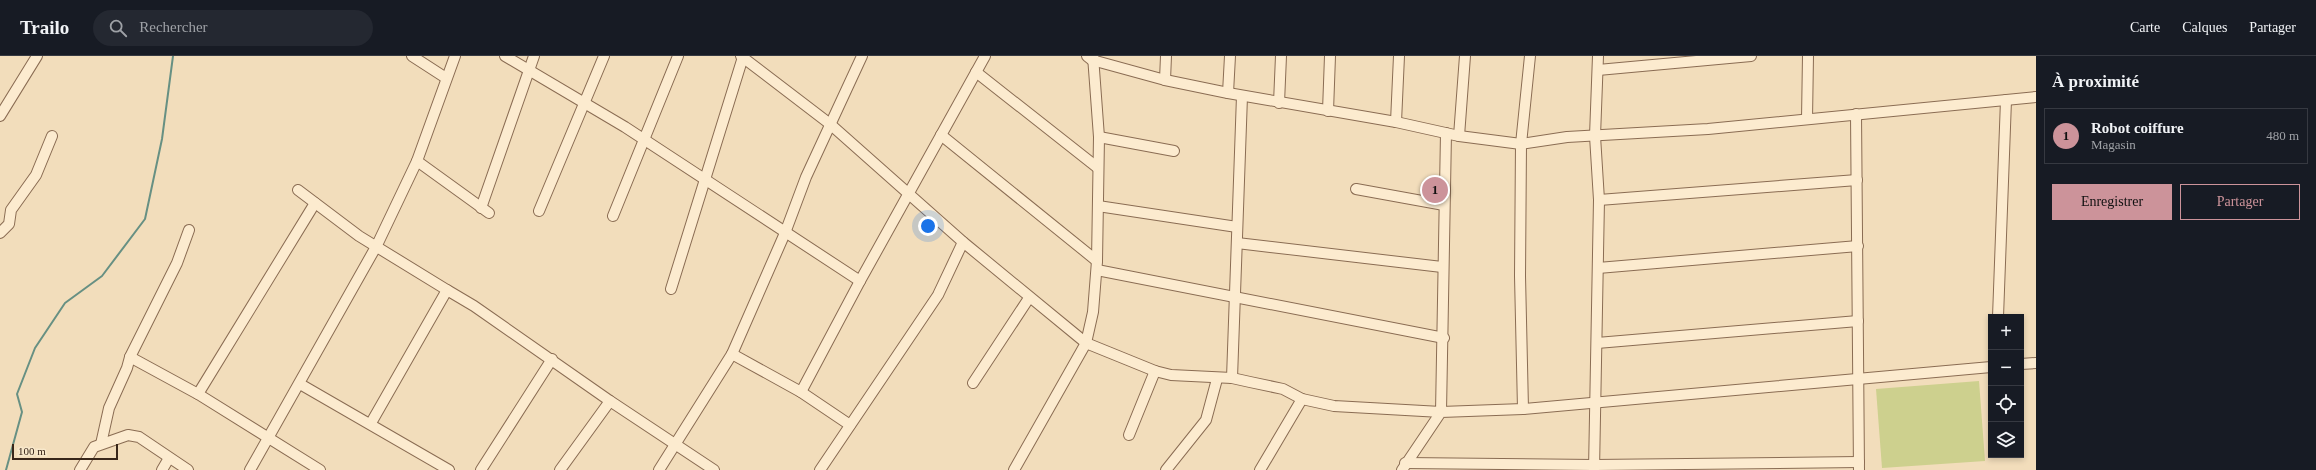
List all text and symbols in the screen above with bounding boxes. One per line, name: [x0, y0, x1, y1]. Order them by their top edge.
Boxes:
search box: [93, 10, 373, 46]
text: Trailo: [20, 17, 69, 38]
icon: search: [107, 17, 129, 39]
text: Rechercher: [139, 19, 208, 35]
text: Carte: [2130, 20, 2160, 35]
text: Calques: [2182, 20, 2227, 35]
text: Partager: [2249, 20, 2296, 35]
text: À proximité: [2052, 72, 2139, 91]
text: Robot coiffure: [2091, 120, 2184, 136]
text: 1: [2063, 128, 2069, 143]
text: 480 m: [2266, 128, 2299, 143]
text: Magasin: [2091, 137, 2136, 152]
pin: 1: [1422, 175, 1448, 205]
button: Enregistrer: [2052, 184, 2172, 220]
button: Partager: [2180, 184, 2300, 220]
your location: [918, 216, 938, 236]
map controls: [1988, 314, 2024, 458]
button: +: [1988, 314, 2024, 350]
button: −: [1988, 350, 2024, 386]
button: locate: [1988, 386, 2024, 422]
button: layers: [1988, 422, 2024, 458]
scale bar: [12, 442, 118, 461]
text: 100 m: [18, 445, 46, 457]

